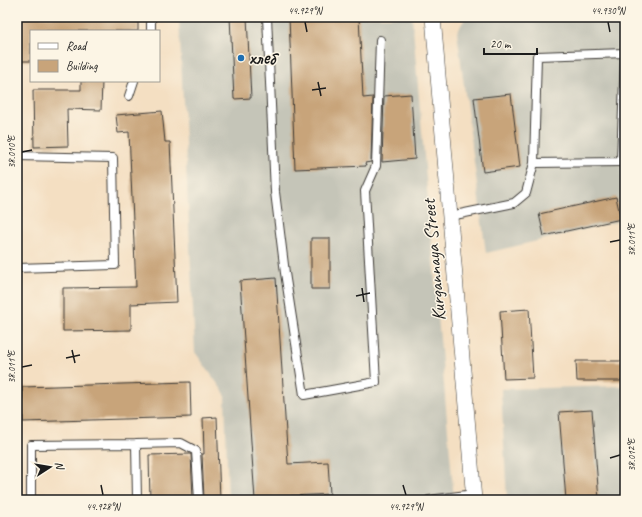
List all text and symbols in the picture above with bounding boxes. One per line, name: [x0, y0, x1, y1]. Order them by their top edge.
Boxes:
text: 44.929°N: [288, 4, 324, 17]
text: 44.930°N: [591, 4, 627, 17]
legend: [30, 30, 160, 82]
scale bar: [484, 30, 537, 56]
text: 20 m: [490, 36, 512, 52]
text: Road: [66, 38, 88, 54]
place label: хлеб: [249, 46, 280, 70]
marker: хлеб: [236, 53, 246, 63]
text: Building: [66, 58, 98, 74]
text: 38.010°E: [5, 134, 18, 168]
street label: Kurgannaya Street: [417, 197, 451, 322]
text: 38.011°E: [625, 222, 638, 256]
text: 38.011°E: [5, 349, 18, 383]
text: 38.012°E: [625, 437, 638, 471]
north arrow: [30, 447, 70, 487]
text: N: [52, 460, 68, 472]
text: 44.928°N: [86, 500, 122, 513]
text: 44.929°N: [389, 500, 425, 513]

